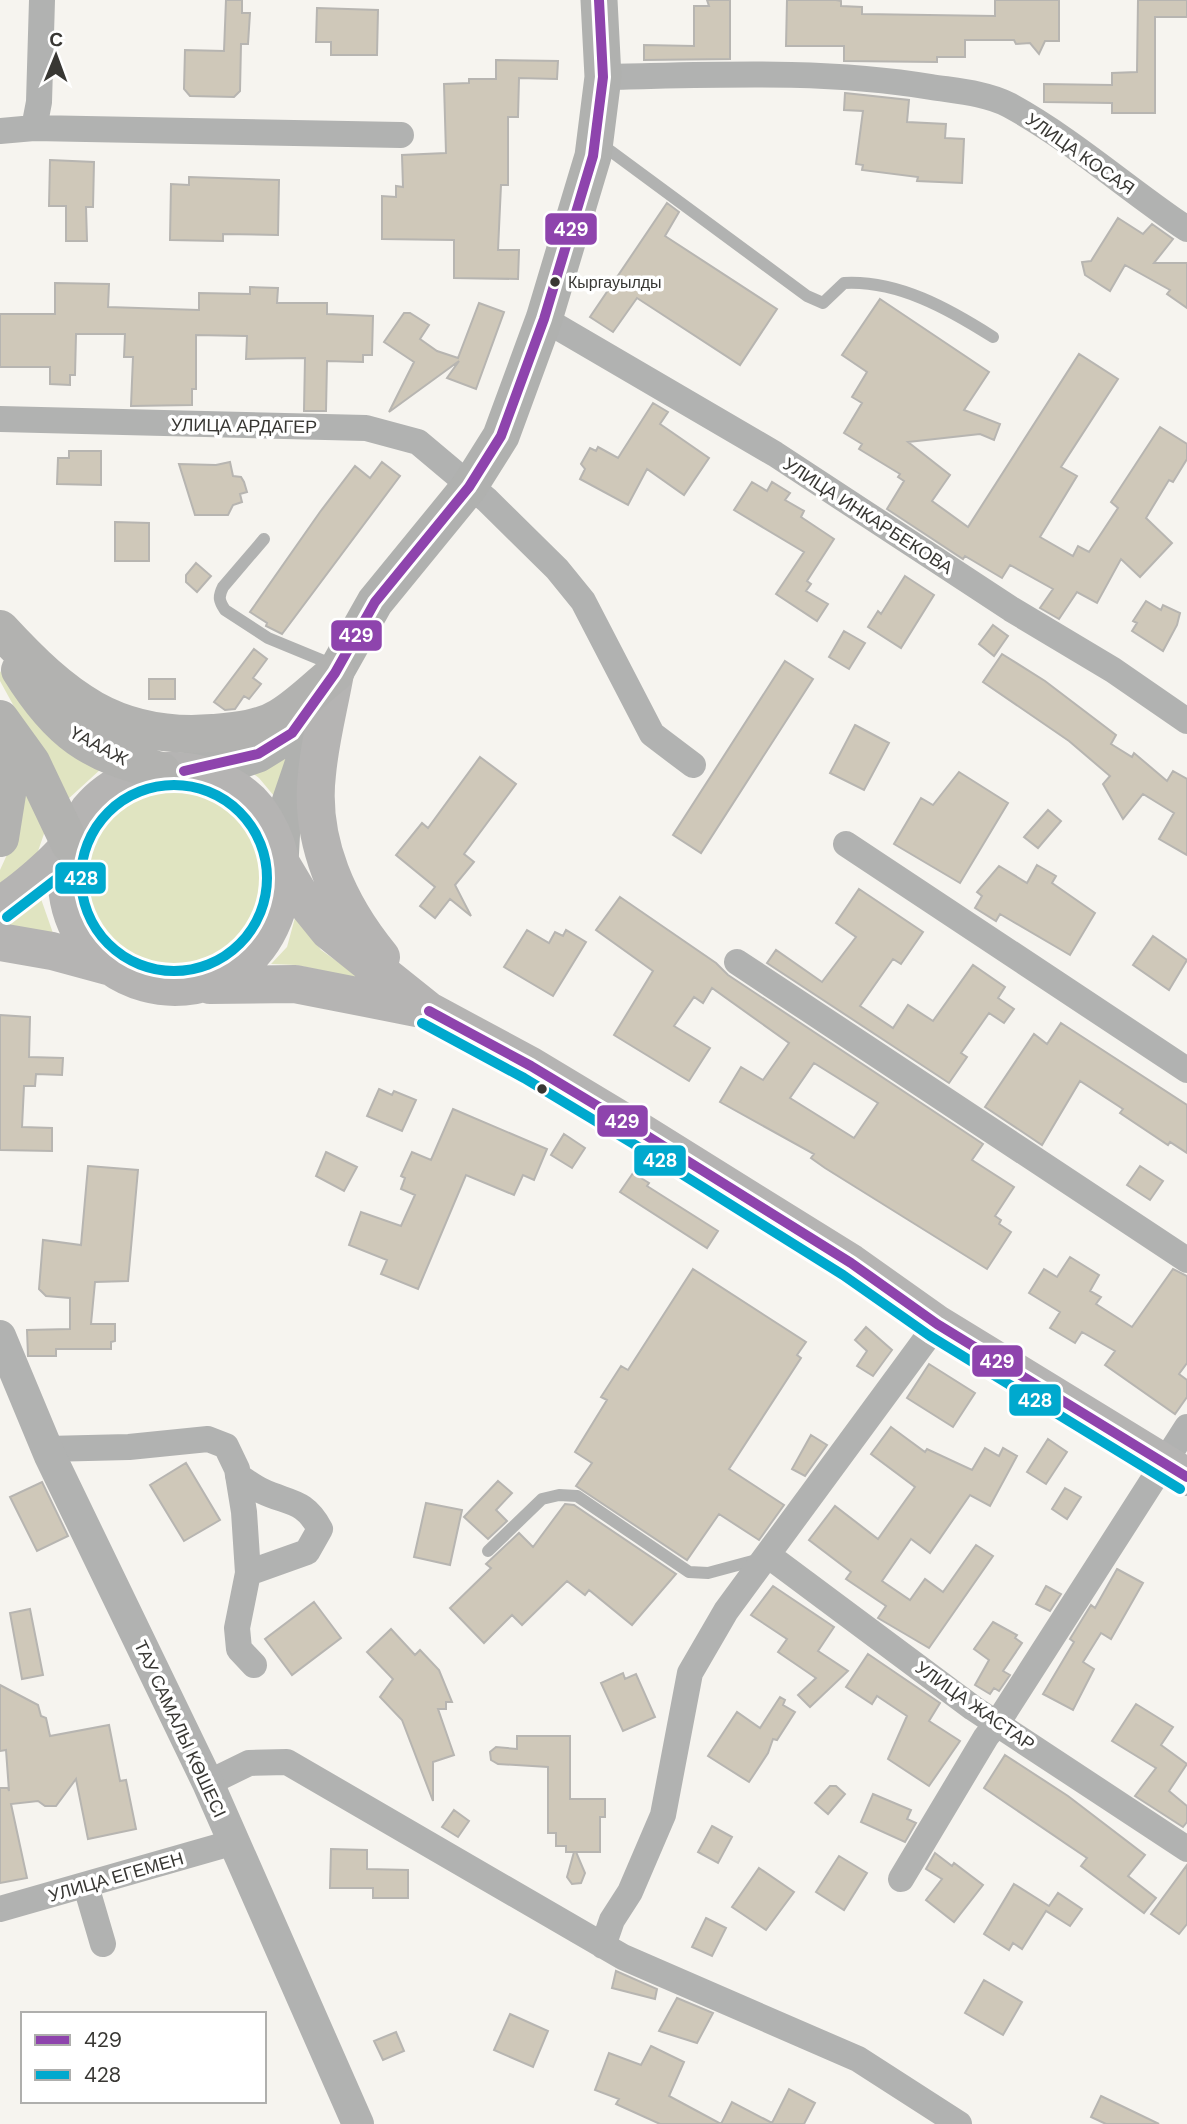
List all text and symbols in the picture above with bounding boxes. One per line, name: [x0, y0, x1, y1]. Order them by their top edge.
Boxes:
north arrow: [21, 21, 91, 91]
text: С: [49, 27, 64, 52]
street label: УЛИЦА КОСАЯ: [1021, 108, 1139, 200]
line badge: 429: [544, 212, 598, 246]
text: 429: [553, 217, 589, 242]
place label: Кыргауылды: [568, 272, 662, 293]
marker: Кыргауылды: [548, 275, 562, 289]
street label: УЛИЦА АРДАГЕР: [171, 413, 317, 439]
street label: УЛИЦА ИНКАРБЕКОВА: [779, 452, 957, 580]
line badge: 429: [330, 619, 383, 652]
text: 429: [338, 623, 374, 648]
street label: ҮАААЖ: [66, 721, 133, 771]
line badge: 428: [54, 861, 107, 895]
text: 428: [63, 866, 99, 891]
unlabelled marker: [535, 1082, 549, 1096]
line badge: 429: [596, 1104, 649, 1138]
text: 429: [604, 1109, 640, 1134]
line badge: 428: [633, 1144, 687, 1177]
text: 428: [642, 1148, 678, 1173]
line badge: 429: [971, 1344, 1024, 1378]
text: 429: [979, 1349, 1015, 1374]
line badge: 428: [1008, 1383, 1062, 1417]
text: 428: [1017, 1388, 1053, 1413]
street label: ТАУ САМАЛЫ КӨШЕСІ: [128, 1636, 232, 1822]
street label: УЛИЦА ЖАСТАР: [910, 1656, 1040, 1756]
street label: УЛИЦА ЕГЕМЕН: [46, 1846, 186, 1908]
legend: [21, 2012, 266, 2103]
text: 429: [84, 2026, 122, 2054]
text: 428: [84, 2061, 121, 2089]

